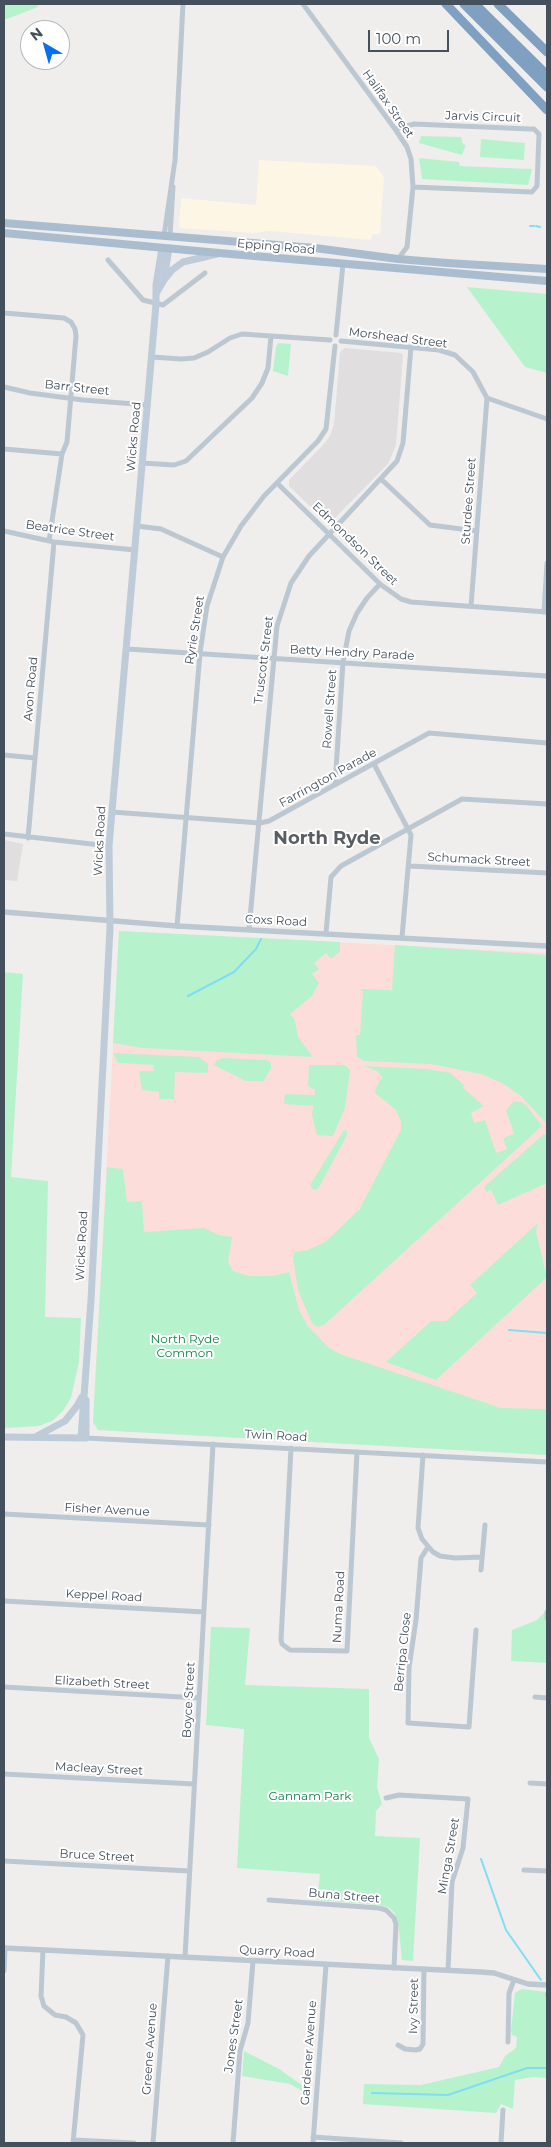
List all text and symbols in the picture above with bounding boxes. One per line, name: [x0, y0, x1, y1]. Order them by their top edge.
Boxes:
north arrow: [20, 20, 70, 70]
scale bar: [371, 20, 452, 52]
text: N: [26, 23, 46, 45]
text: 100 m: [376, 29, 421, 48]
street label: Halifax Street: [359, 67, 417, 141]
street label: Jarvis Circuit: [445, 108, 521, 126]
street label: Epping Road: [236, 236, 316, 258]
street label: Morshead Street: [348, 325, 448, 351]
street label: Barr Street: [44, 377, 110, 399]
street label: Wicks Road: [124, 401, 144, 473]
street label: Sturdee Street: [459, 457, 479, 545]
street label: Edmondson Street: [309, 499, 401, 589]
street label: Beatrice Street: [25, 518, 115, 544]
street label: Ryrie Street: [182, 594, 208, 666]
street label: Truscott Street: [251, 615, 277, 705]
street label: Betty Hendry Parade: [289, 643, 415, 663]
street label: Avon Road: [21, 656, 41, 722]
street label: Rowell Street: [320, 669, 340, 749]
street label: Farrington Parade: [277, 745, 379, 811]
street label: Wicks Road: [91, 805, 109, 877]
district label: North Ryde: [273, 828, 381, 850]
street label: Schumack Street: [427, 850, 531, 870]
street label: Coxs Road: [245, 912, 307, 930]
street label: Wicks Road: [73, 1210, 91, 1282]
park label: North Ryde Common: [151, 1332, 219, 1360]
street label: Twin Road: [244, 1427, 308, 1445]
street label: Fisher Avenue: [64, 1501, 150, 1519]
street label: Numa Road: [330, 1571, 348, 1643]
street label: Keppel Road: [65, 1587, 143, 1605]
street label: Berripa Close: [392, 1612, 414, 1692]
street label: Boyce Street: [180, 1662, 198, 1738]
street label: Elizabeth Street: [54, 1673, 150, 1693]
street label: Macleay Street: [55, 1759, 143, 1779]
park label: Gannam Park: [269, 1789, 351, 1803]
street label: Minga Street: [435, 1817, 463, 1895]
street label: Bruce Street: [59, 1847, 135, 1865]
street label: Buna Street: [308, 1886, 380, 1906]
street label: Quarry Road: [239, 1943, 315, 1961]
street label: Ivy Street: [406, 1978, 422, 2034]
street label: Jones Street: [222, 1998, 246, 2074]
street label: Gardener Avenue: [298, 2000, 320, 2106]
street label: Greene Avenue: [140, 2002, 160, 2096]

